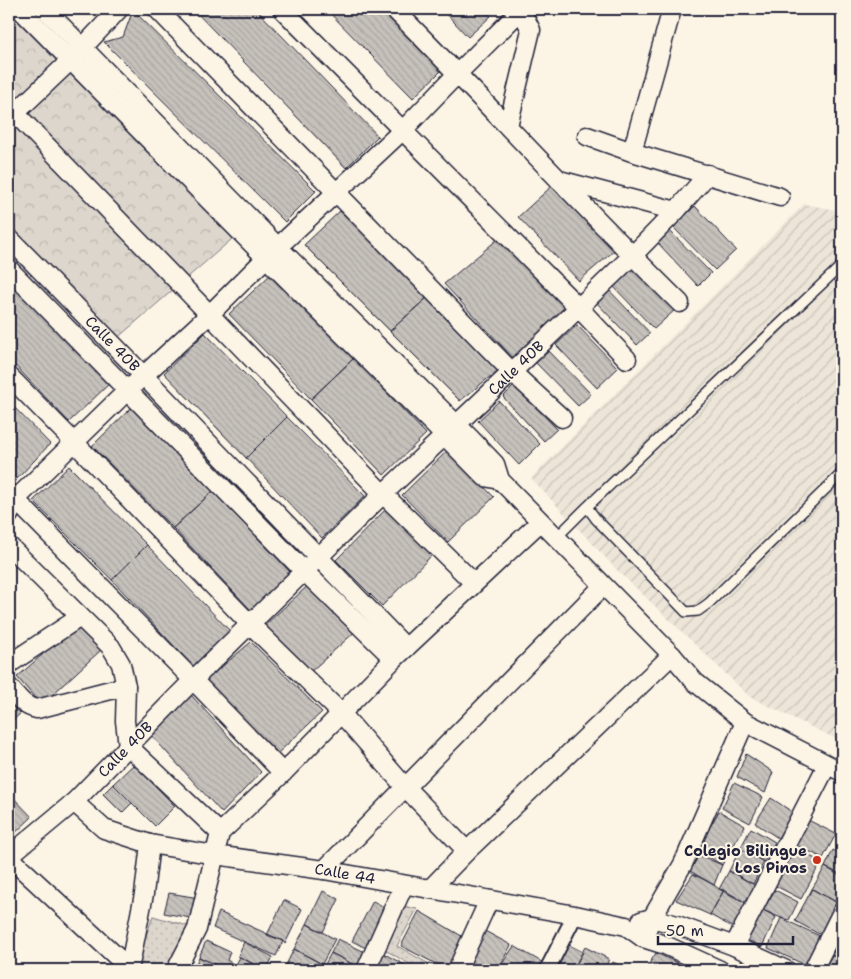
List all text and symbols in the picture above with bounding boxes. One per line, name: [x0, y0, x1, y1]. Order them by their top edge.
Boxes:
street label: Calle 40B: [81, 312, 144, 376]
street label: Calle 40B: [484, 336, 548, 400]
street label: Calle 40B: [94, 717, 157, 782]
place label: Colegio Bilingue Los Pinos: [684, 841, 807, 878]
marker: Colegio Bilingue Los Pinos: [811, 854, 823, 866]
street label: Calle 44: [313, 859, 377, 889]
scale bar: [658, 914, 794, 946]
text: 50 m: [666, 921, 704, 941]

